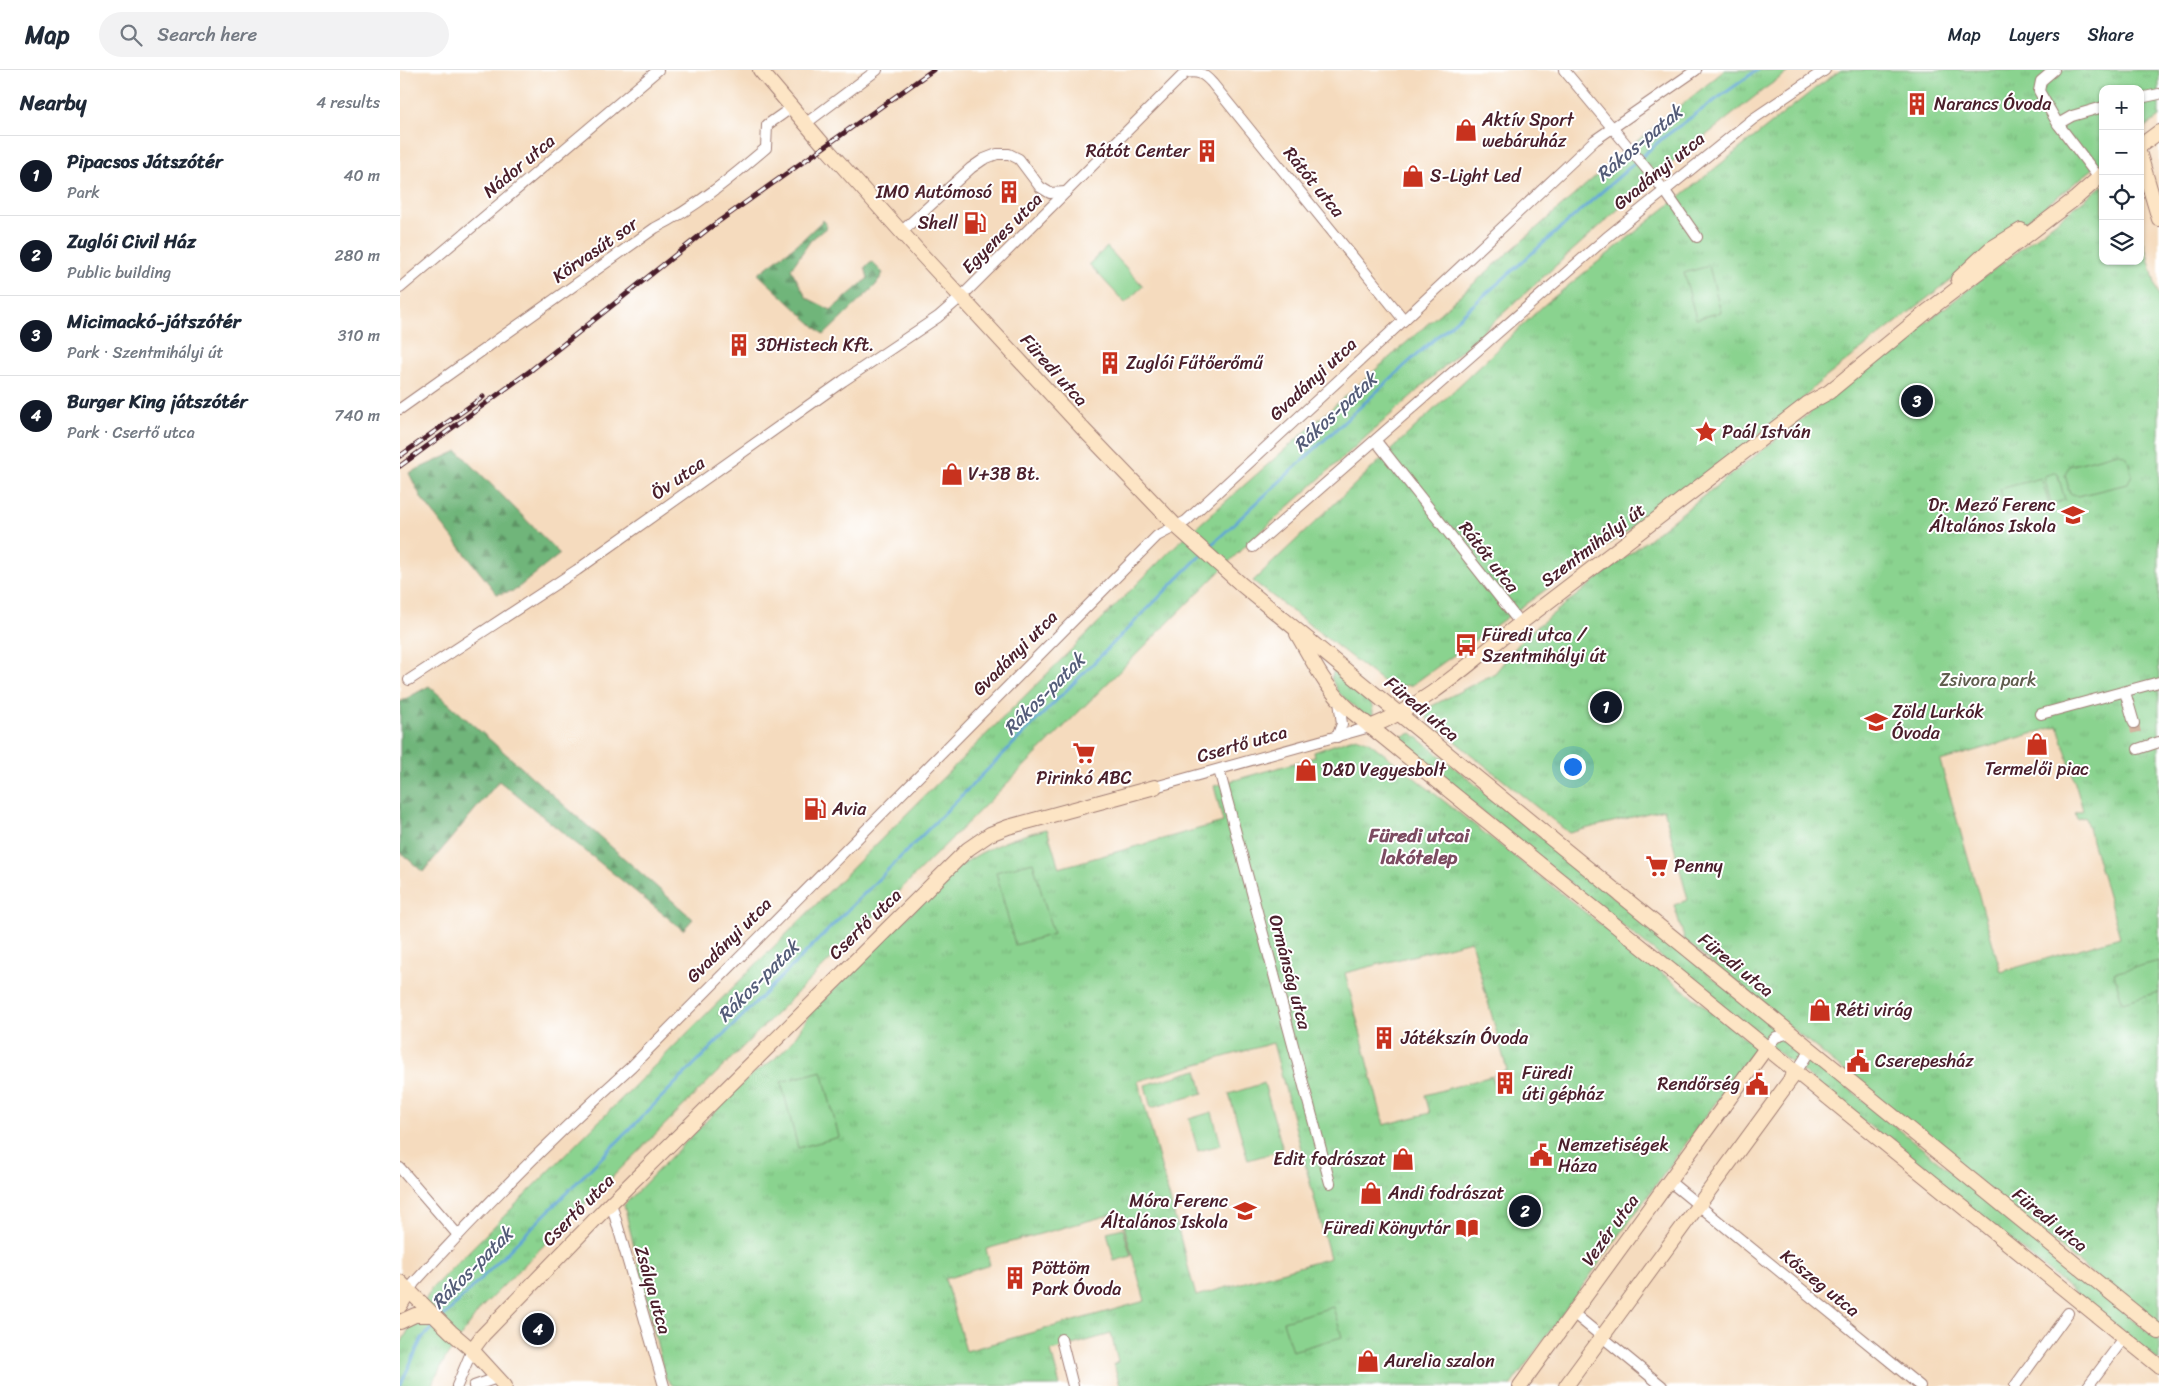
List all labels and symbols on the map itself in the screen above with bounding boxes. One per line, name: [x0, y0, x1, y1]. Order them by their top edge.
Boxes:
place label: Narancs Óvoda: [1934, 88, 2052, 120]
building icon: Narancs Óvoda: [1904, 91, 1930, 117]
water label: Rákos-patak: [1588, 94, 1692, 190]
place label: Aktív Sport webáruház: [1481, 104, 1575, 157]
shop icon: Aktív Sport webáruház: [1453, 117, 1479, 143]
street label: Gvadányi utca: [1606, 124, 1712, 218]
street label: Nádor utca: [475, 126, 563, 206]
place label: Rátót Center: [1086, 135, 1192, 167]
building icon: Rátót Center: [1194, 138, 1220, 164]
street label: Rátót utca: [1275, 139, 1354, 226]
place label: S-Light Led: [1430, 160, 1522, 192]
shop icon: S-Light Led: [1400, 163, 1426, 189]
place label: IMO Autómosó: [875, 176, 993, 208]
building icon: IMO Autómosó: [996, 179, 1022, 205]
street label: Egyenes utca: [953, 184, 1051, 282]
place label: Shell: [918, 207, 959, 239]
street label: Körvasút sor: [545, 208, 646, 292]
fuel station icon: Shell: [962, 210, 988, 236]
street label: Füredi utca: [1012, 326, 1096, 414]
place label: 3DHistech Kft.: [756, 329, 874, 361]
street label: Gvadányi utca: [1261, 329, 1365, 429]
building icon: 3DHistech Kft.: [726, 332, 752, 358]
place label: Zuglói Fűtőerőmű: [1126, 347, 1264, 379]
building icon: Zuglói Fűtőerőmű: [1097, 350, 1123, 376]
water label: Rákos-patak: [1285, 362, 1387, 460]
pin: 3: [1901, 382, 1933, 420]
place label: Paál István: [1722, 416, 1811, 448]
place icon: Paál István: [1693, 419, 1719, 445]
street label: Öv utca: [644, 447, 713, 508]
place label: V+3B Bt.: [968, 458, 1041, 490]
shop icon: V+3B Bt.: [939, 461, 965, 487]
place label: Dr. Mező Ferenc Általános Iskola: [1928, 489, 2056, 542]
street label: Szentmihályi út: [1533, 495, 1653, 595]
school or university icon: Dr. Mező Ferenc Általános Iskola: [2060, 502, 2086, 528]
street label: Rátót utca: [1450, 514, 1528, 601]
street label: Gvadányi utca: [964, 602, 1066, 704]
place label: Füredi utca / Szentmihályi út: [1482, 619, 1607, 672]
bus stop icon: Füredi utca / Szentmihályi út: [1453, 632, 1479, 658]
water label: Rákos-patak: [995, 643, 1095, 743]
park label: Zsivora park: [1939, 664, 2037, 696]
street label: Füredi utca: [1377, 668, 1467, 750]
pin: 1: [1590, 688, 1622, 726]
place label: Zöld Lurkók Óvoda: [1892, 696, 1984, 749]
school or university icon: Zöld Lurkók Óvoda: [1863, 709, 1889, 735]
street label: Csertő utca: [1193, 716, 1291, 772]
shop icon: Termelői piac: [2024, 731, 2050, 757]
supermarket icon: Pirinkó ABC: [1071, 740, 1097, 766]
place label: Termelői piac: [1985, 753, 2089, 785]
place label: D&D Vegyesbolt: [1322, 754, 1447, 786]
your location: [1560, 754, 1586, 780]
shop icon: D&D Vegyesbolt: [1293, 757, 1319, 783]
place label: Pirinkó ABC: [1036, 762, 1132, 794]
place label: Avia: [831, 793, 867, 825]
fuel station icon: Avia: [802, 796, 828, 822]
district label: Füredi utcai lakótelep: [1368, 819, 1471, 874]
place label: Penny: [1674, 850, 1724, 882]
supermarket icon: Penny: [1644, 853, 1670, 879]
street label: Csertő utca: [821, 880, 909, 968]
street label: Gvadányi utca: [678, 889, 780, 991]
street label: Ormánság utca: [1259, 911, 1321, 1034]
street label: Füredi utca: [1691, 924, 1781, 1006]
water label: Rákos-patak: [709, 930, 809, 1030]
place label: Réti virág: [1836, 994, 1913, 1026]
shop icon: Réti virág: [1807, 997, 1833, 1023]
place label: Játékszín Óvoda: [1400, 1022, 1529, 1054]
building icon: Játékszín Óvoda: [1371, 1025, 1397, 1051]
place label: Cserepesház: [1875, 1045, 1974, 1077]
public building icon: Cserepesház: [1845, 1048, 1871, 1074]
place label: Füredi úti gépház: [1522, 1057, 1604, 1110]
place label: Rendőrség: [1657, 1068, 1740, 1100]
building icon: Füredi úti gépház: [1492, 1070, 1518, 1096]
public building icon: Rendőrség: [1744, 1071, 1770, 1097]
place label: Nemzetiségek Háza: [1558, 1129, 1669, 1182]
public building icon: Nemzetiségek Háza: [1528, 1142, 1554, 1168]
place label: Edit fodrászat: [1273, 1143, 1386, 1175]
shop icon: Edit fodrászat: [1390, 1146, 1416, 1172]
street label: Csertő utca: [534, 1166, 622, 1254]
place label: Andi fodrászat: [1387, 1177, 1504, 1209]
street label: Füredi utca: [2005, 1179, 2095, 1261]
shop icon: Andi fodrászat: [1358, 1180, 1384, 1206]
place label: Móra Ferenc Általános Iskola: [1100, 1185, 1228, 1238]
street label: Vezér utca: [1573, 1187, 1647, 1273]
pin: 2: [1509, 1192, 1541, 1230]
school or university icon: Móra Ferenc Általános Iskola: [1232, 1198, 1258, 1224]
place label: Füredi Könyvtár: [1324, 1212, 1452, 1244]
library icon: Füredi Könyvtár: [1454, 1215, 1480, 1241]
water label: Rákos-patak: [423, 1217, 523, 1317]
street label: Kőszeg utca: [1773, 1241, 1867, 1325]
street label: Zsálya utca: [625, 1242, 681, 1338]
place label: Pöttöm Park Óvoda: [1032, 1252, 1121, 1305]
building icon: Pöttöm Park Óvoda: [1002, 1265, 1028, 1291]
pin: 4: [522, 1310, 554, 1348]
place label: Aurelia szalon: [1383, 1345, 1495, 1377]
shop icon: Aurelia szalon: [1355, 1348, 1381, 1374]

